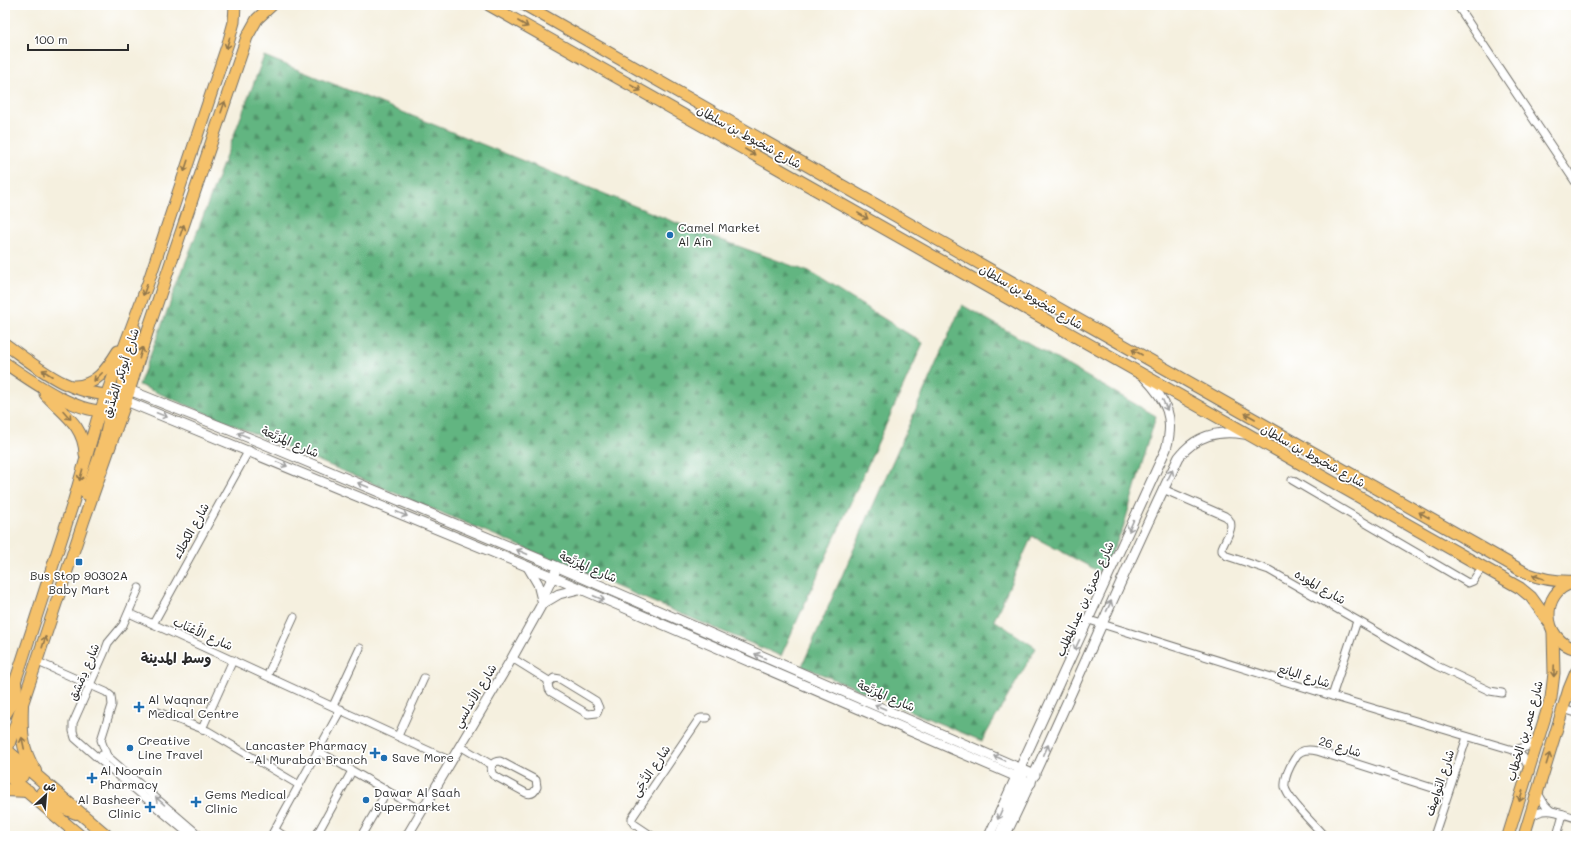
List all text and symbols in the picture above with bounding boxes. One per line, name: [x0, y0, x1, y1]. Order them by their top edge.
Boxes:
one-way arrow: [517, 21, 529, 29]
scale bar: [28, 26, 128, 52]
text: 100 m: [34, 31, 68, 47]
one-way arrow: [224, 37, 231, 50]
one-way arrow: [630, 85, 642, 93]
one-way arrow: [220, 101, 228, 113]
street label: شارع شخبوط بن سلطان: [694, 101, 804, 173]
one-way arrow: [744, 148, 756, 156]
one-way arrow: [182, 160, 190, 172]
one-way arrow: [857, 213, 869, 221]
place label: Camel Market Al Ain: [678, 219, 760, 249]
one-way arrow: [179, 223, 186, 236]
marker: Camel Market Al Ain: [665, 230, 675, 240]
street label: شارع شخبوط بن سلطان: [976, 260, 1086, 334]
one-way arrow: [141, 283, 148, 296]
street label: شارع أبوبَكر الصِّدِّيق: [98, 326, 144, 420]
one-way arrow: [138, 347, 145, 360]
one-way arrow: [1131, 347, 1143, 355]
one-way arrow: [41, 369, 53, 377]
one-way arrow: [93, 372, 103, 382]
one-way arrow: [1162, 399, 1169, 411]
one-way arrow: [62, 410, 71, 420]
one-way arrow: [1244, 411, 1256, 419]
one-way arrow: [155, 412, 167, 420]
street label: شارع شخبوط بن سلطان: [1258, 420, 1368, 492]
street label: شارع المِرَبَّعة: [258, 422, 322, 462]
one-way arrow: [238, 431, 250, 439]
one-way arrow: [276, 461, 288, 469]
one-way arrow: [77, 468, 84, 481]
one-way arrow: [1167, 469, 1174, 481]
one-way arrow: [358, 481, 370, 489]
street label: شارع الكحلاء: [168, 499, 214, 563]
one-way arrow: [1418, 510, 1430, 518]
one-way arrow: [396, 511, 408, 519]
one-way arrow: [1127, 520, 1134, 532]
street label: شارع حمزة بن عبدالمطلب: [1051, 539, 1119, 659]
street label: شارع المِرَبَّعة: [556, 547, 620, 587]
one-way arrow: [516, 548, 528, 555]
marker: Bus Stop 90302A Baby Mart: [74, 557, 84, 567]
street label: شارع الموده: [1291, 565, 1349, 609]
place label: Bus Stop 90302A Baby Mart: [30, 567, 128, 597]
one-way arrow: [1531, 573, 1544, 580]
one-way arrow: [593, 594, 605, 602]
one-way arrow: [1106, 600, 1114, 612]
street label: شارع الأَعْنَاب: [170, 611, 237, 655]
one-way arrow: [41, 636, 48, 649]
one-way arrow: [1073, 638, 1081, 650]
street label: شارع دِمَشق: [64, 641, 104, 703]
district label: وسط المدينة: [141, 648, 211, 667]
one-way arrow: [755, 651, 767, 659]
street label: شارع اليانع: [1276, 660, 1332, 692]
street label: شارع الأندلسي: [449, 661, 503, 732]
one-way arrow: [1550, 664, 1558, 677]
street label: شارع المِرَبَّعة: [854, 676, 918, 716]
street label: شارع عمر بن الخطاب: [1502, 679, 1548, 783]
place label: Al Waqnar Medical Centre: [148, 691, 239, 721]
marker: Al Waqnar Medical Centre: [133, 701, 145, 713]
one-way arrow: [874, 703, 886, 710]
place label: Creative Line Travel: [138, 732, 203, 762]
street label: شارع 26: [1316, 732, 1364, 762]
one-way arrow: [19, 737, 27, 750]
place label: Lancaster Pharmacy - Al Murabaa Branch: [245, 737, 367, 767]
street label: شارع الدُّجَى: [627, 741, 675, 801]
marker: Creative Line Travel: [125, 743, 135, 753]
one-way arrow: [1042, 744, 1050, 756]
street label: شارع النَواصِف: [1421, 747, 1459, 819]
marker: Lancaster Pharmacy - Al Murabaa Branch: [370, 748, 380, 758]
place label: Save More: [392, 749, 454, 765]
one-way arrow: [1545, 752, 1552, 765]
marker: Save More: [379, 753, 389, 763]
one-way arrow: [994, 754, 1006, 762]
place label: Al Noorain Pharmacy: [100, 762, 162, 792]
marker: Al Noorain Pharmacy: [87, 773, 97, 783]
north arrow: [26, 775, 66, 815]
text: ش: [42, 776, 59, 795]
place label: Dawar Al Saah Supermarket: [374, 784, 460, 814]
place label: Gems Medical Clinic: [205, 786, 286, 816]
one-way arrow: [1517, 789, 1524, 802]
place label: Al Basheer Clinic: [77, 791, 141, 821]
marker: Dawar Al Saah Supermarket: [361, 795, 371, 805]
marker: Gems Medical Clinic: [190, 796, 202, 808]
one-way arrow: [155, 797, 165, 806]
marker: Al Basheer Clinic: [144, 801, 156, 813]
one-way arrow: [995, 807, 1003, 819]

